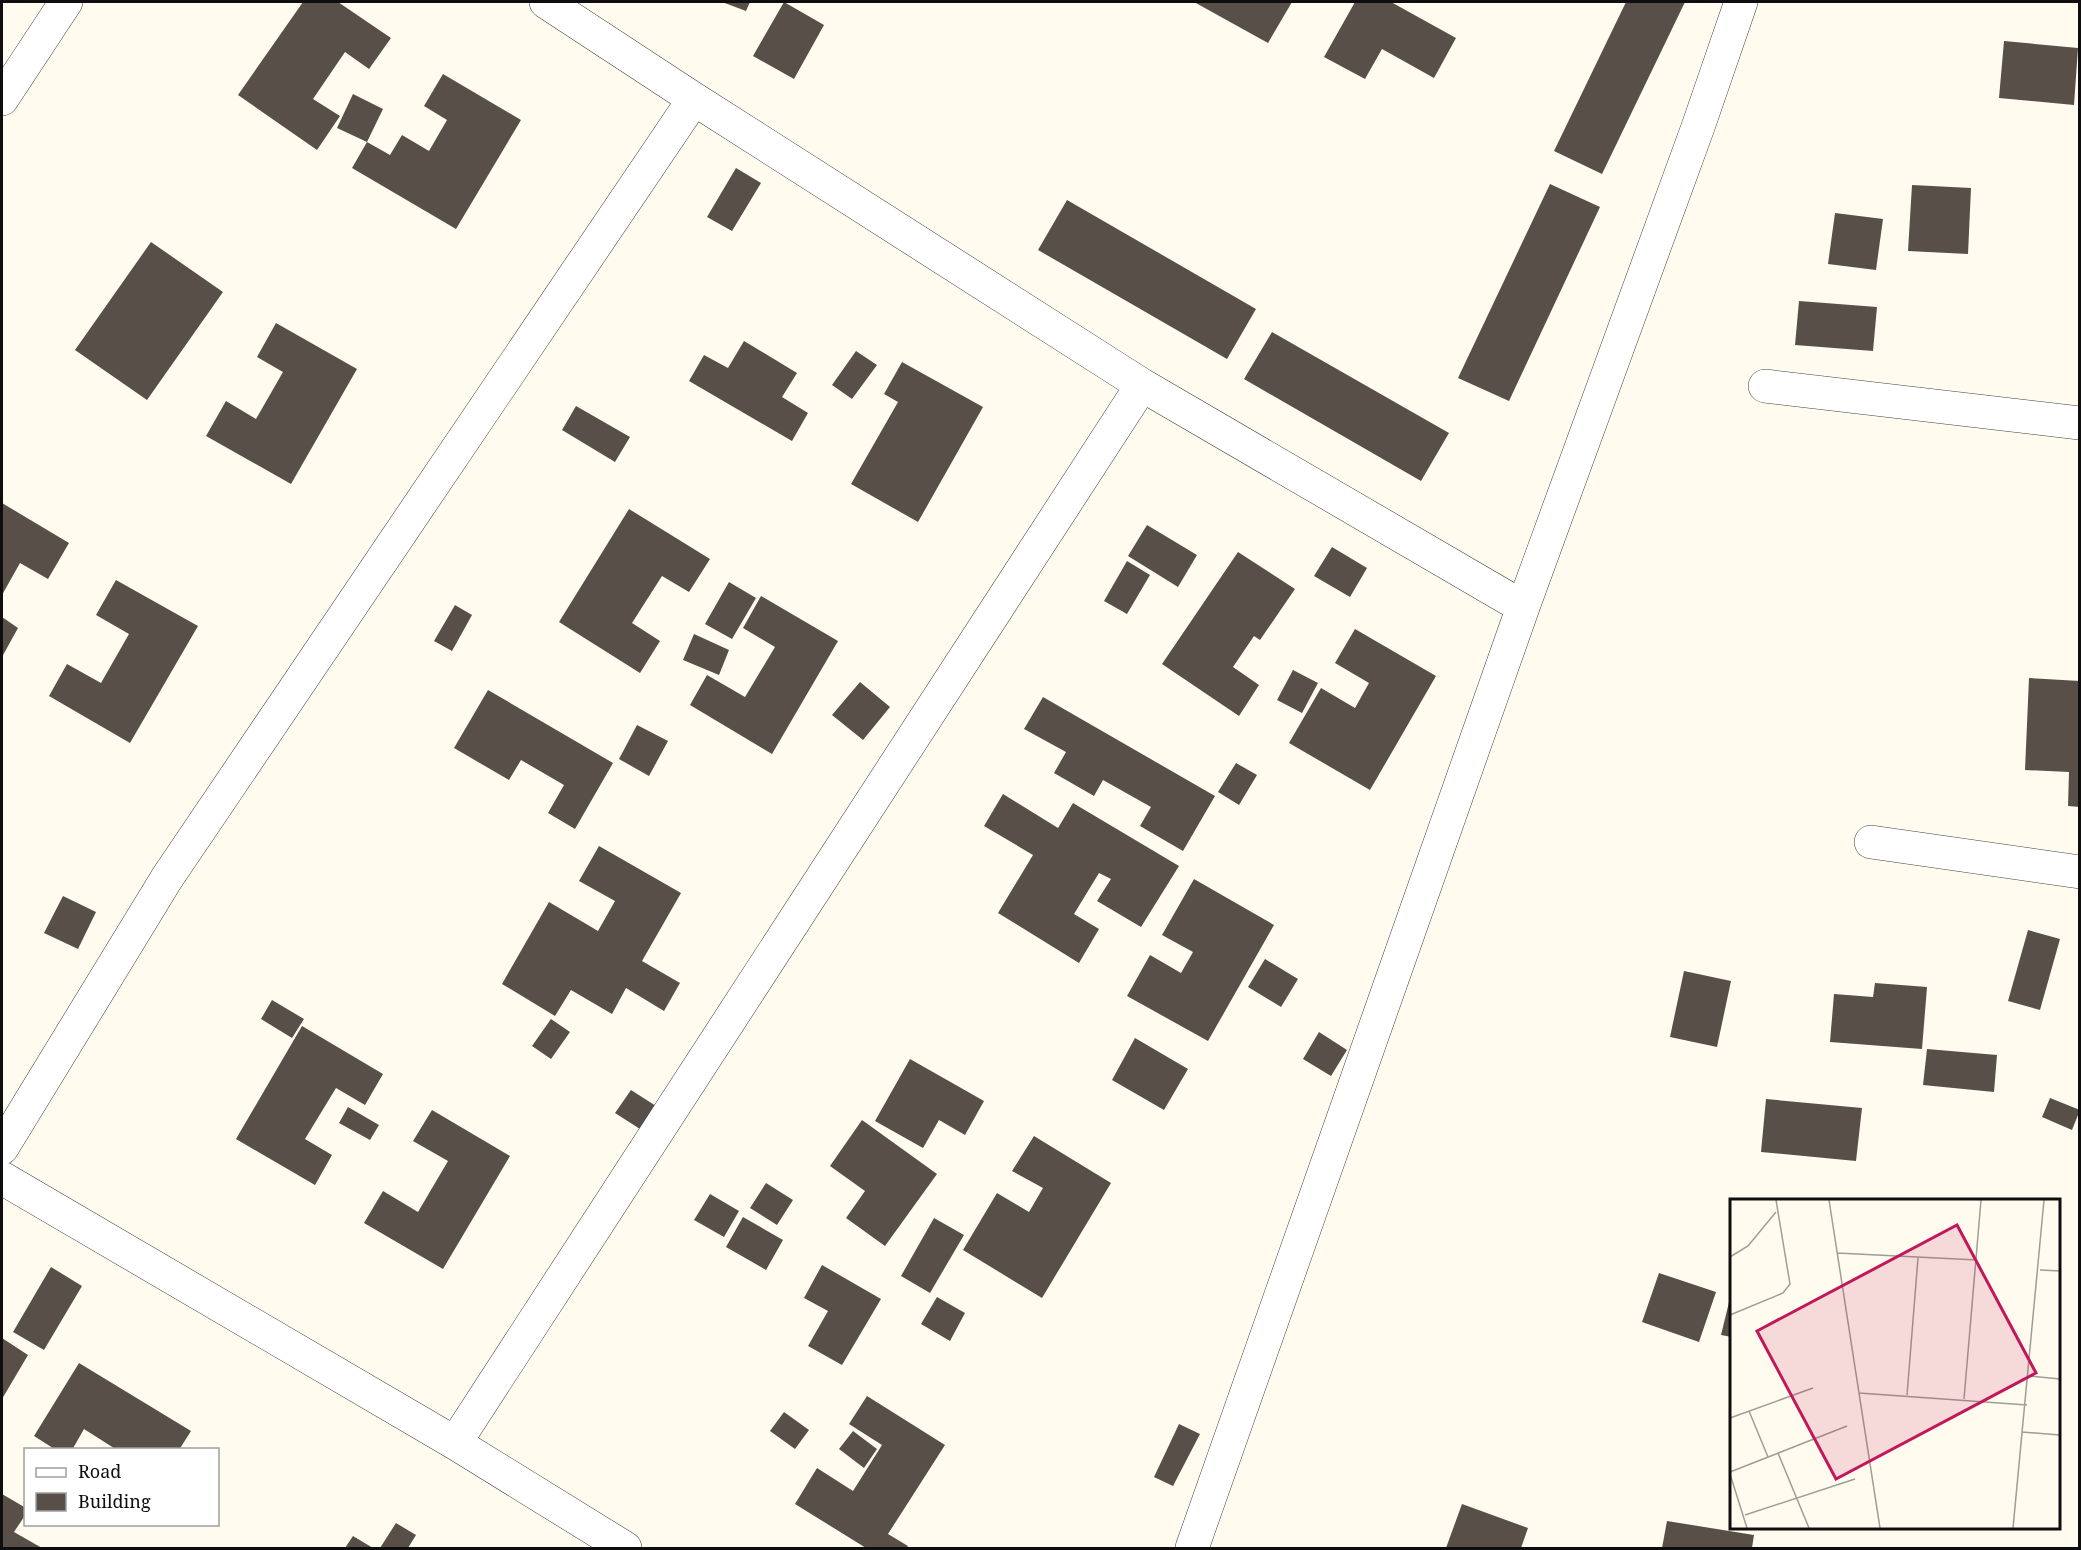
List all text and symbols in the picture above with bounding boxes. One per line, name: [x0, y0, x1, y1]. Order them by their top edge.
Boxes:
inset map: [1730, 1199, 2060, 1529]
legend: [24, 1448, 219, 1526]
text: Road: [78, 1459, 121, 1483]
text: Building: [78, 1489, 151, 1513]

